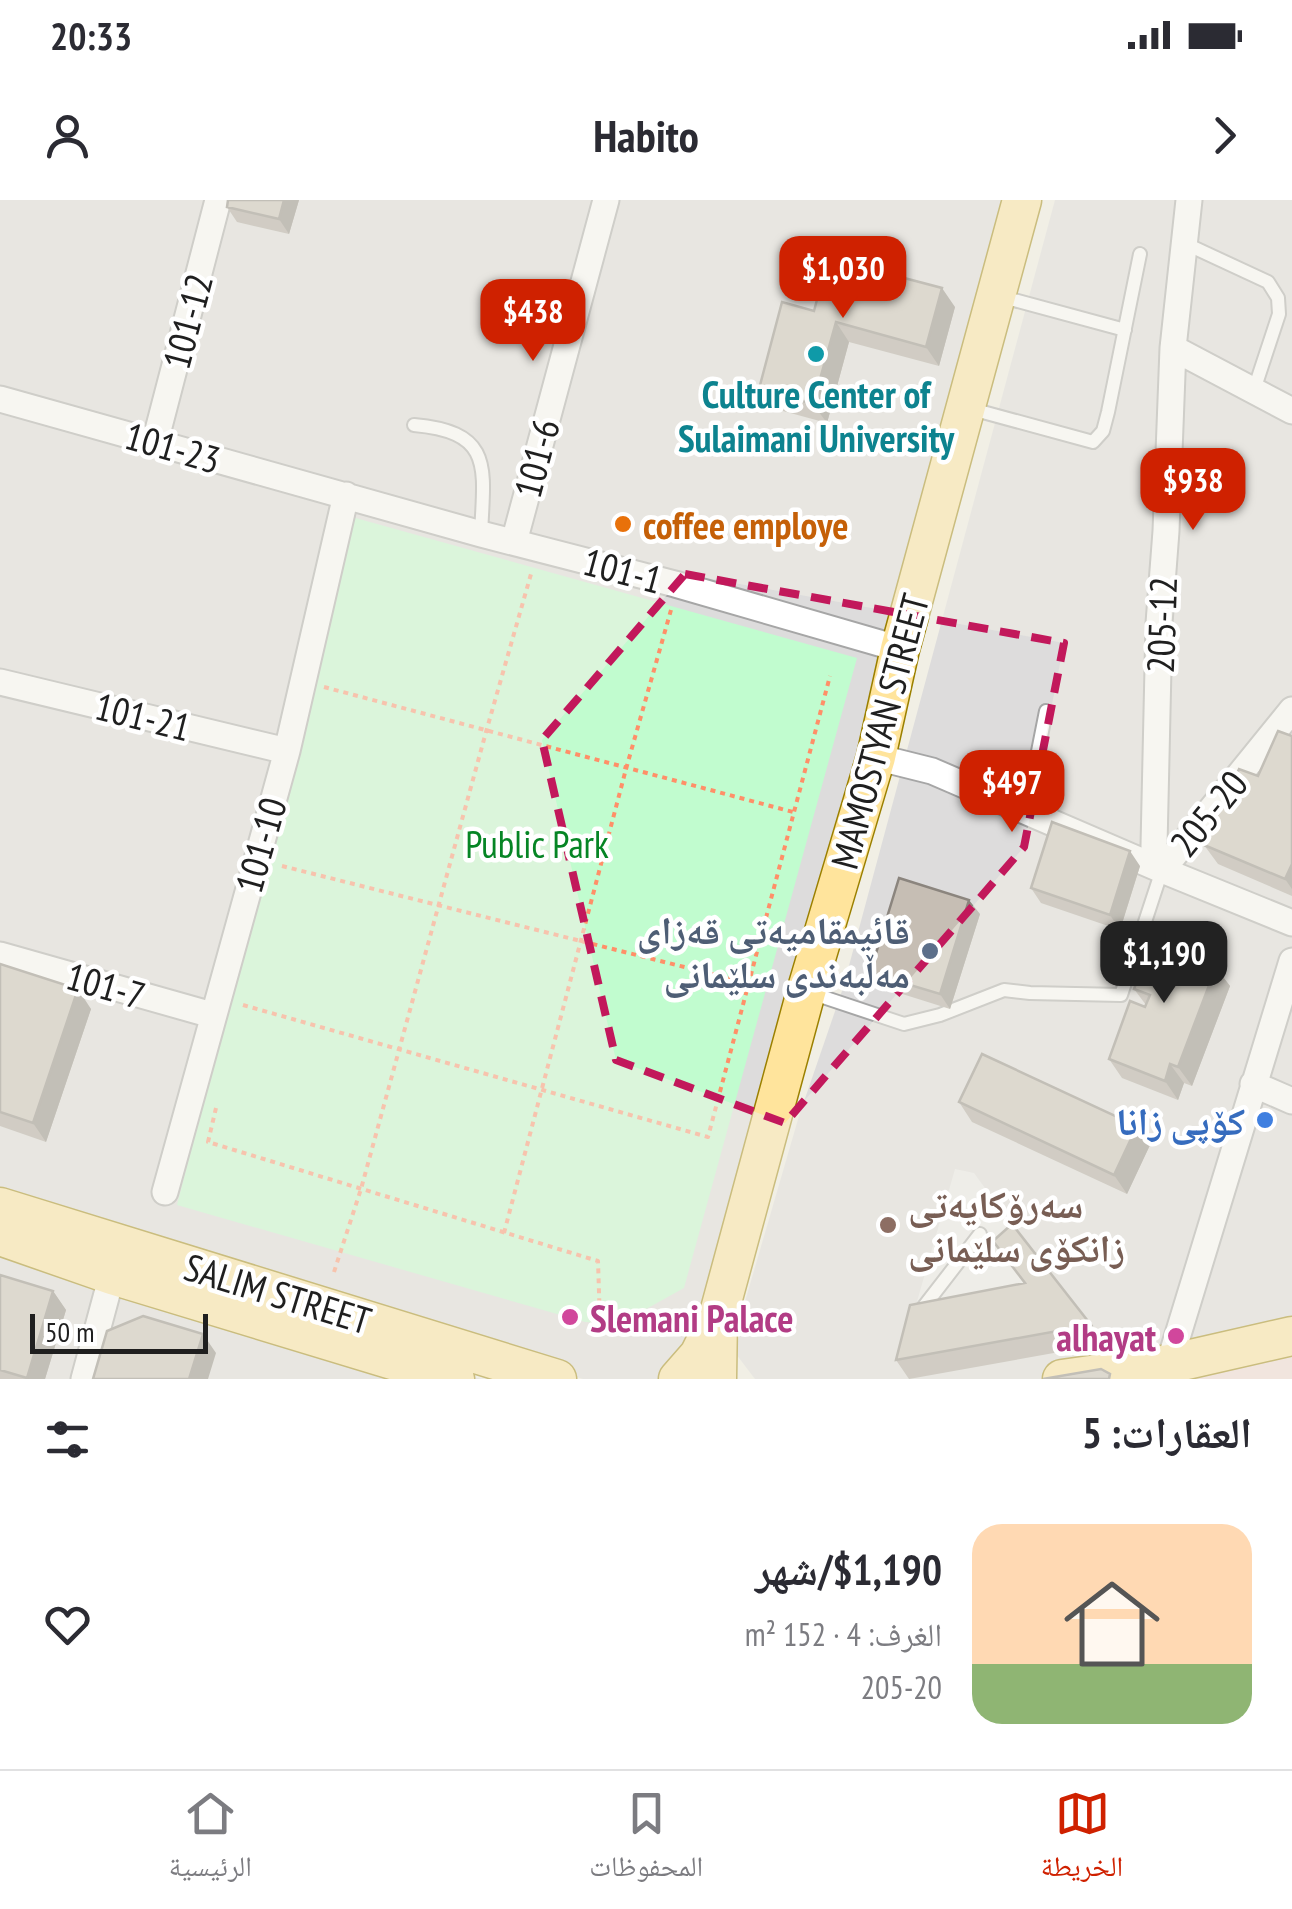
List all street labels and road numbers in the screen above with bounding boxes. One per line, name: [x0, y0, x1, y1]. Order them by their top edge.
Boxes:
street label: 101-12: [151, 268, 223, 374]
street label: 101-23: [120, 410, 226, 484]
street label: 101-6: [502, 413, 570, 503]
street label: 101-1: [578, 536, 668, 604]
street label: 205-12: [1135, 576, 1187, 674]
street label: MAMOSTYAN STREET: [819, 588, 939, 874]
street label: 101-21: [90, 681, 196, 751]
street label: 205-20: [1159, 760, 1257, 866]
street label: 101-10: [223, 792, 297, 898]
street label: 101-7: [61, 950, 151, 1020]
street label: SALIM STREET: [179, 1241, 377, 1345]

